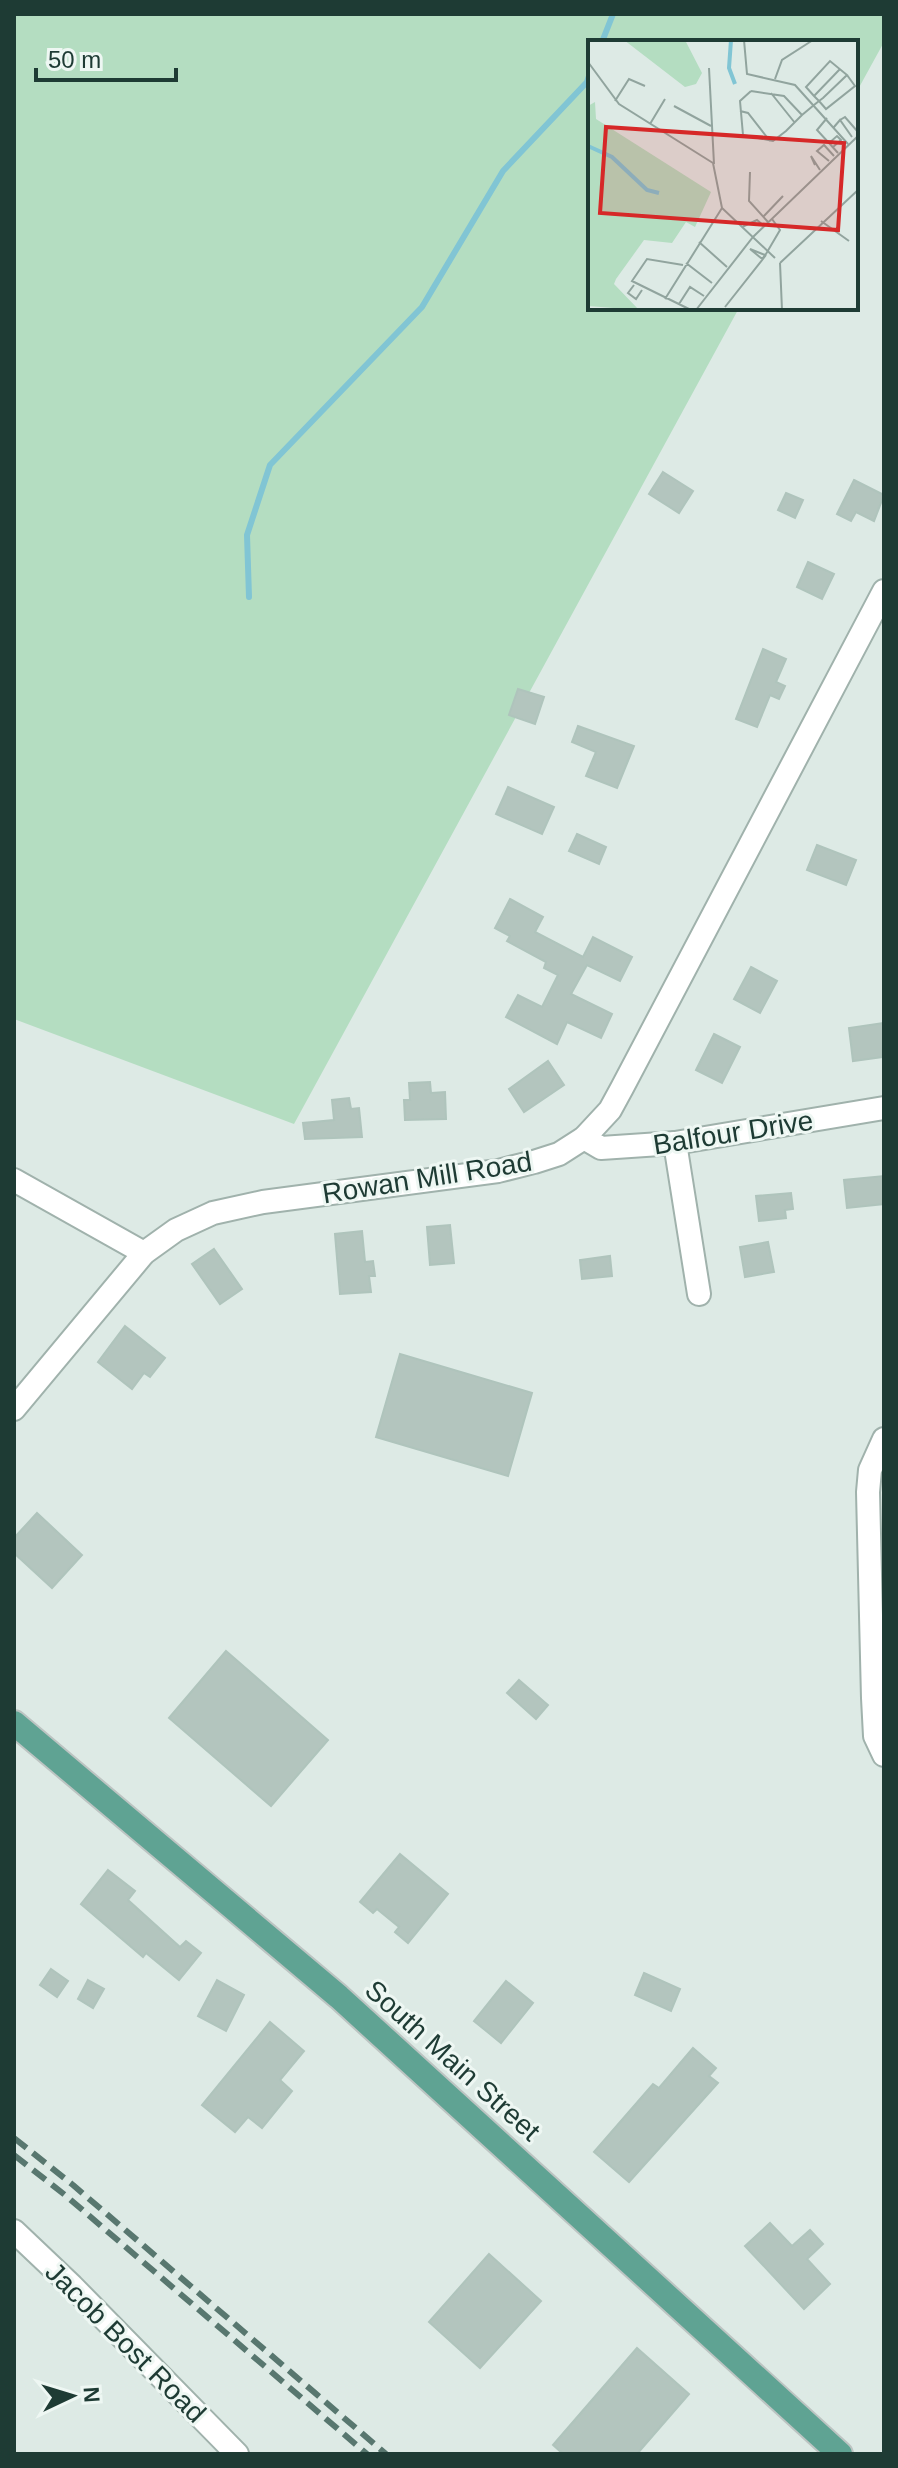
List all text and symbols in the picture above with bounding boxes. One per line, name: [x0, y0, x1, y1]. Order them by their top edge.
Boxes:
scale bar: [36, 32, 176, 82]
inset map: [588, 40, 858, 310]
text: 50 m: [48, 46, 101, 73]
street label: Balfour Drive: [651, 1105, 815, 1160]
street label: Rowan Mill Road: [320, 1146, 534, 1209]
street label: South Main Street: [359, 1974, 546, 2147]
street label: Jacob Bost Road: [39, 2256, 212, 2429]
north arrow: [32, 2356, 112, 2436]
text: N: [78, 2386, 104, 2403]

